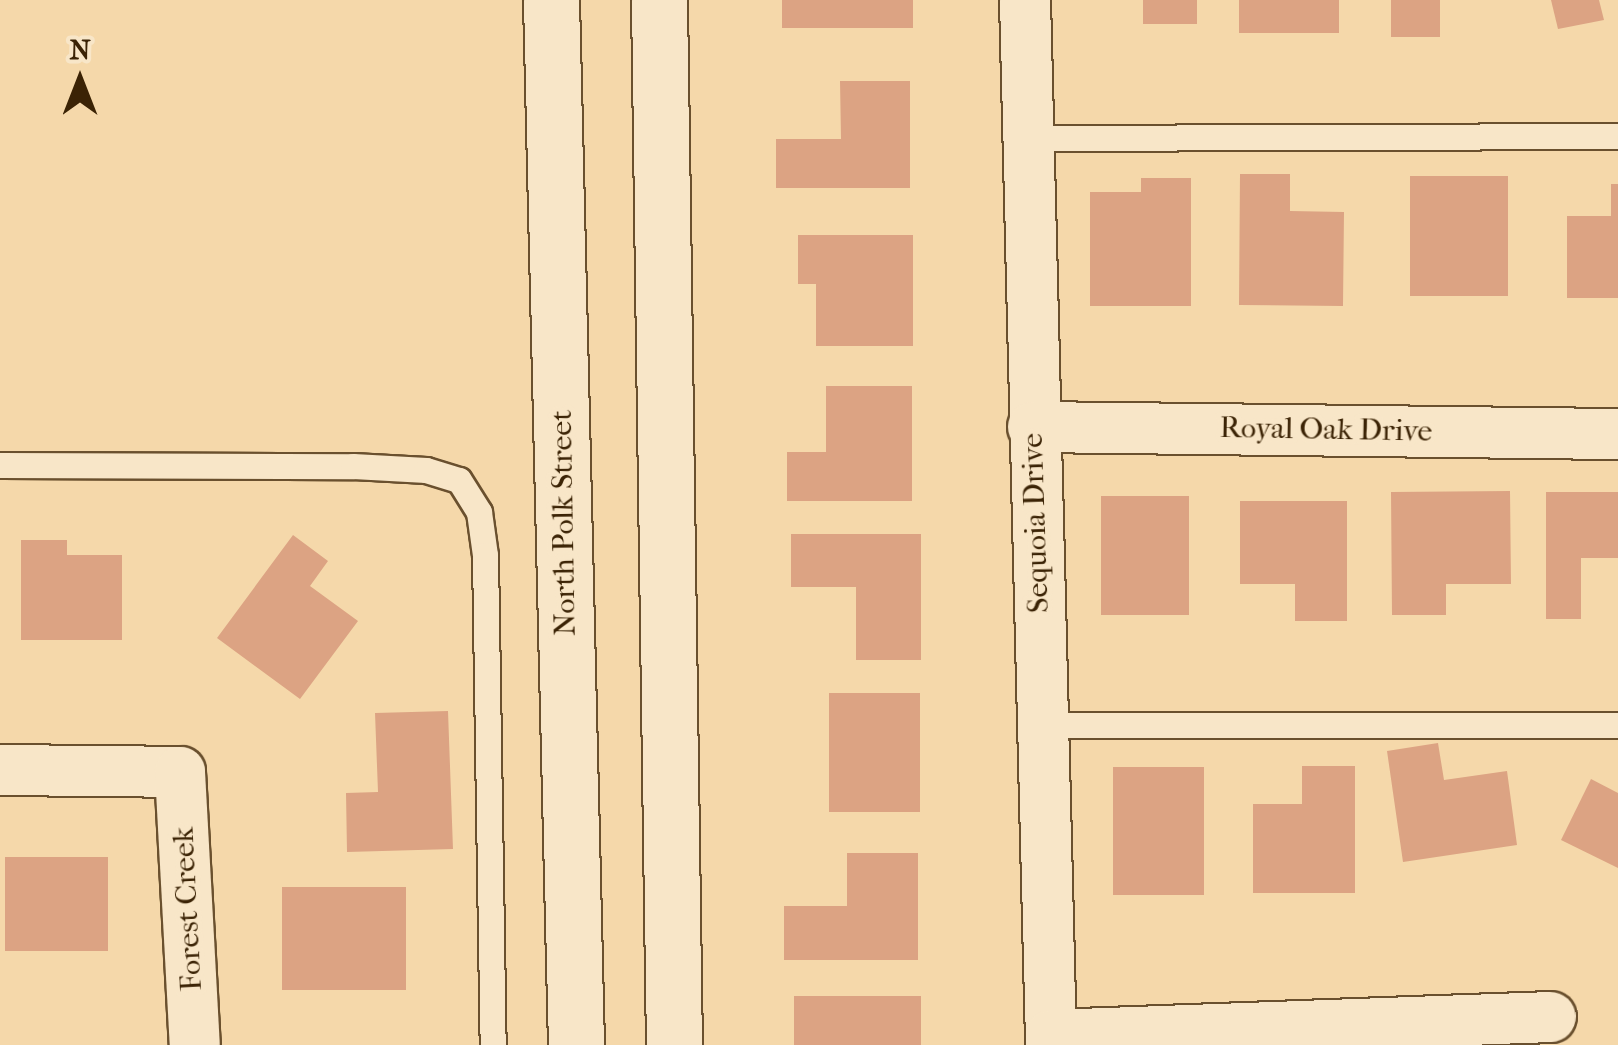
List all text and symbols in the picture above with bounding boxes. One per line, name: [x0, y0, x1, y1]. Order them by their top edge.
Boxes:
north arrow: [30, 30, 130, 130]
text: N: [69, 33, 91, 66]
street label: North Polk Street: [544, 410, 584, 636]
street label: Royal Oak Drive: [1219, 410, 1433, 450]
street label: Sequoia Drive: [1015, 432, 1057, 614]
street label: Forest Creek: [166, 826, 210, 992]

